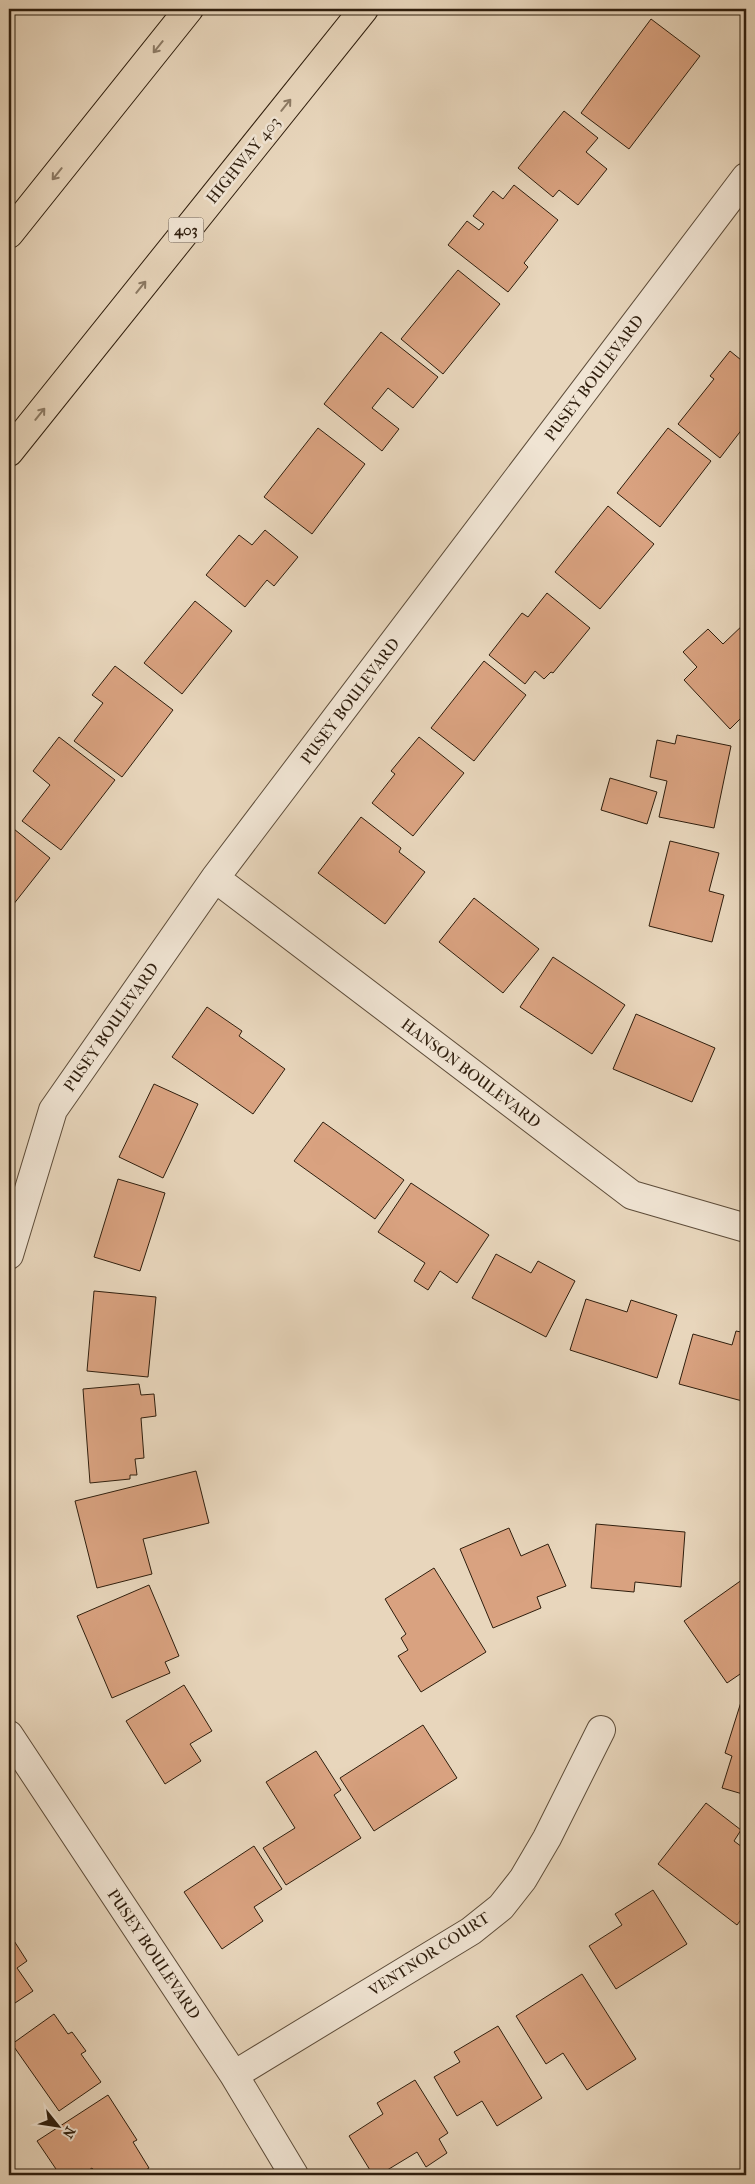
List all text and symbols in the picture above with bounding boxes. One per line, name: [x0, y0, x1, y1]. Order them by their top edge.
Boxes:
one-way arrow: [153, 40, 164, 53]
one-way arrow: [281, 99, 292, 112]
street label: HIGHWAY 403: [202, 113, 284, 207]
one-way arrow: [51, 167, 62, 180]
road number: 403: [168, 218, 204, 242]
one-way arrow: [136, 281, 147, 294]
street label: PUSEY BOULEVARD: [540, 311, 648, 445]
one-way arrow: [34, 408, 45, 421]
street label: PUSEY BOULEVARD: [296, 634, 404, 768]
street label: PUSEY BOULEVARD: [59, 959, 163, 1095]
street label: HANSON BOULEVARD: [397, 1014, 545, 1132]
street label: PUSEY BOULEVARD: [103, 1885, 205, 2023]
street label: VENTNOR COURT: [364, 1908, 493, 2001]
north arrow: [32, 2102, 82, 2152]
text: N: [59, 2123, 79, 2141]

